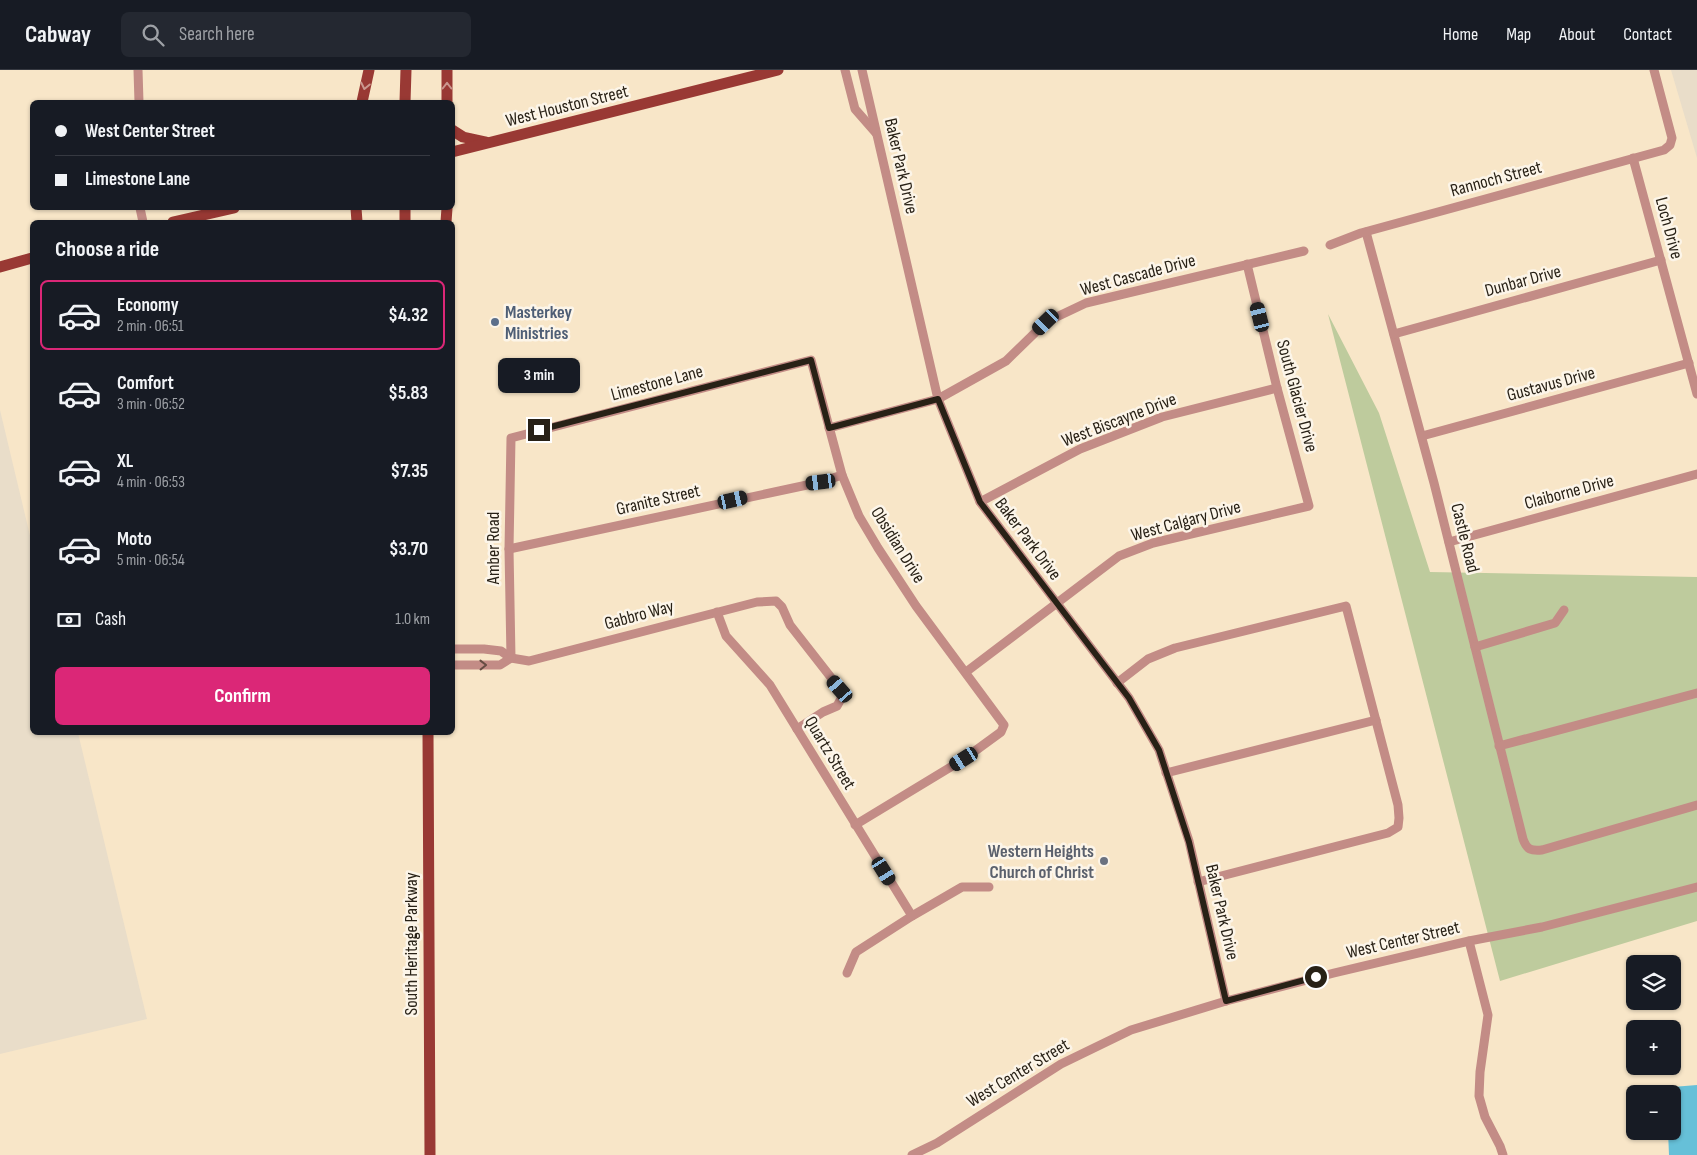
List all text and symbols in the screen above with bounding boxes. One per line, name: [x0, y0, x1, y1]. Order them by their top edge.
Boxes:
search box: [121, 12, 471, 57]
text: Cabway: [25, 20, 91, 49]
icon: search: [139, 21, 167, 49]
text: Search here: [179, 23, 255, 46]
text: Home: [1443, 24, 1478, 45]
text: Map: [1506, 24, 1531, 45]
text: About: [1559, 24, 1595, 45]
text: Contact: [1623, 24, 1672, 45]
street label: West Houston Street: [504, 81, 631, 131]
one-way arrow: [360, 82, 371, 91]
one-way arrow: [442, 82, 452, 90]
street label: Baker Park Drive: [880, 116, 922, 216]
text: West Center Street: [85, 120, 215, 143]
street label: Rannoch Street: [1448, 157, 1544, 201]
text: Limestone Lane: [85, 168, 190, 191]
street label: Loch Drive: [1651, 195, 1687, 261]
text: Choose a ride: [55, 236, 159, 263]
street label: West Cascade Drive: [1078, 250, 1198, 300]
street label: Dunbar Drive: [1483, 261, 1563, 301]
icon: car: [57, 293, 102, 338]
text: Economy: [117, 294, 179, 317]
car: [1249, 301, 1270, 333]
place label: Masterkey Ministries: [505, 302, 573, 344]
text: $4.32: [388, 304, 428, 327]
car: [1030, 306, 1062, 338]
marker: Masterkey Ministries: [489, 316, 501, 328]
text: 2 min · 06:51: [117, 317, 184, 336]
street label: South Glacier Drive: [1272, 338, 1322, 454]
callout: 3 min: [498, 358, 580, 392]
street label: Limestone Lane: [609, 361, 705, 405]
street label: Gustavus Drive: [1505, 362, 1597, 406]
text: 3 min: [524, 366, 554, 385]
icon: car: [57, 371, 102, 416]
text: Comfort: [117, 372, 174, 395]
text: $5.83: [388, 382, 428, 405]
street label: West Biscayne Drive: [1059, 388, 1179, 452]
text: 3 min · 06:52: [117, 395, 185, 414]
route end: [528, 419, 550, 441]
icon: car: [57, 449, 102, 494]
text: XL: [117, 450, 133, 473]
text: $7.35: [391, 460, 428, 483]
street label: Claiborne Drive: [1522, 470, 1616, 514]
text: 4 min · 06:53: [117, 473, 185, 492]
car: [805, 473, 836, 491]
street label: Granite Street: [614, 480, 702, 520]
car: [716, 489, 749, 511]
street label: Baker Park Drive: [990, 494, 1066, 584]
street label: West Calgary Drive: [1129, 496, 1243, 546]
street label: Castle Road: [1446, 501, 1484, 575]
street label: Obsidian Drive: [866, 503, 930, 587]
street label: Amber Road: [483, 512, 504, 585]
icon: car: [57, 527, 102, 572]
text: Moto: [117, 528, 152, 551]
text: $3.70: [389, 538, 428, 561]
text: 5 min · 06:54: [117, 551, 185, 570]
street label: Gabbro Way: [602, 596, 676, 634]
icon: cash: [55, 606, 83, 634]
text: Cash: [95, 608, 126, 631]
text: 1.0 km: [395, 610, 430, 629]
one-way arrow: [480, 660, 487, 670]
button: Confirm: [55, 667, 430, 725]
car: [824, 673, 855, 705]
street label: Quartz Street: [800, 713, 860, 794]
car: [947, 745, 980, 773]
place label: Western Heights Church of Christ: [988, 841, 1094, 883]
car: [869, 854, 898, 888]
marker: Western Heights Church of Christ: [1098, 855, 1110, 867]
street label: Baker Park Drive: [1201, 862, 1243, 962]
street label: South Heritage Parkway: [401, 872, 422, 1016]
street label: West Center Street: [1344, 917, 1462, 963]
map controls: [1626, 955, 1681, 1140]
button: layers: [1626, 955, 1681, 1010]
route start: [1305, 966, 1327, 988]
button: +: [1626, 1020, 1681, 1075]
street label: West Center Street: [963, 1034, 1073, 1112]
button: −: [1626, 1085, 1681, 1140]

